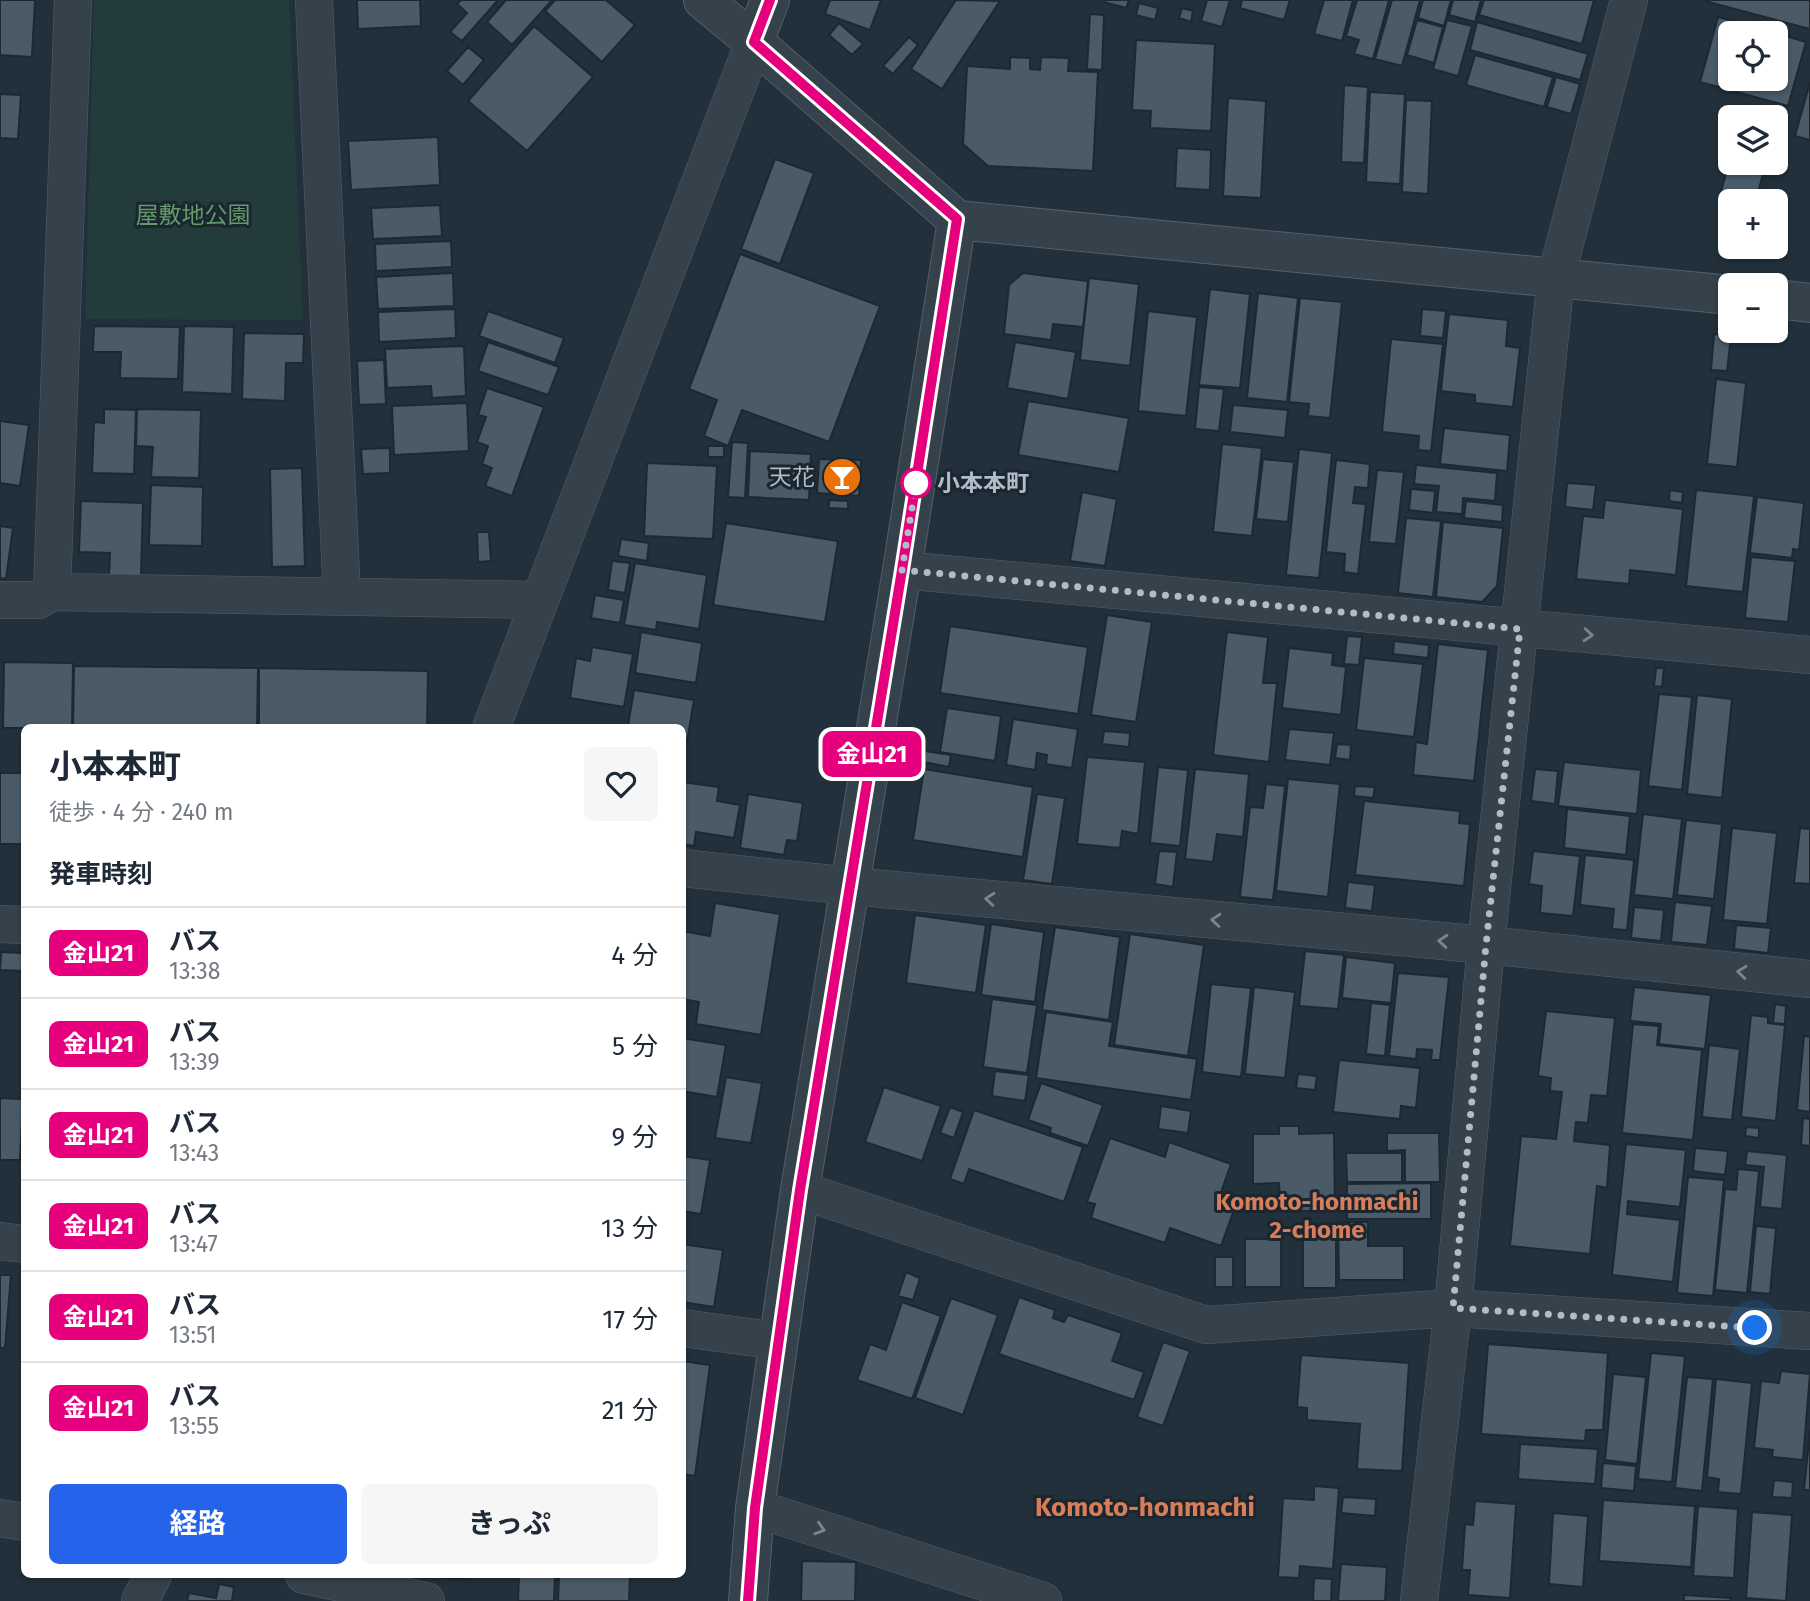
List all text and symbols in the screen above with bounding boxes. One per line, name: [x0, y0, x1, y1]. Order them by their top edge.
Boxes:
map controls: [1718, 21, 1788, 343]
button: locate: [1718, 21, 1788, 91]
button: layers: [1718, 105, 1788, 175]
button: +: [1718, 189, 1788, 259]
park label: 屋敷地公園: [136, 201, 251, 229]
button: −: [1718, 273, 1788, 343]
bar icon: 天花: [821, 456, 863, 498]
place label: 天花: [769, 463, 815, 491]
marker: 小本本町: [901, 468, 931, 498]
place label: 小本本町: [937, 469, 1029, 497]
one-way arrow: [1583, 627, 1594, 642]
line badge: 金山21: [823, 731, 921, 777]
text: 金山21: [836, 740, 908, 768]
text: 小本本町: [49, 747, 181, 787]
button: heart: [584, 747, 658, 821]
text: 徒歩 · 4 分 · 240 m: [49, 798, 233, 826]
text: 発車時刻: [49, 859, 153, 890]
one-way arrow: [984, 892, 995, 907]
one-way arrow: [1210, 913, 1221, 928]
text: バス: [169, 926, 221, 957]
one-way arrow: [1437, 934, 1448, 949]
text: 金山21: [63, 939, 134, 967]
text: 4 分: [611, 940, 658, 971]
text: 13:38: [169, 957, 220, 985]
one-way arrow: [1736, 965, 1747, 980]
text: バス: [169, 1017, 221, 1048]
text: 金山21: [63, 1030, 134, 1058]
text: 5 分: [612, 1031, 658, 1062]
text: 13:39: [169, 1048, 219, 1076]
text: バス: [169, 1108, 221, 1139]
text: 金山21: [63, 1121, 134, 1149]
text: 9 分: [611, 1122, 658, 1153]
text: 13:43: [169, 1139, 219, 1167]
district label: Komoto-honmachi 2-chome: [1216, 1188, 1418, 1244]
text: バス: [169, 1199, 221, 1230]
text: 金山21: [63, 1212, 134, 1240]
text: 13 分: [601, 1213, 658, 1244]
text: 13:47: [169, 1230, 218, 1258]
text: バス: [169, 1290, 221, 1321]
text: 金山21: [63, 1303, 134, 1331]
text: 17 分: [602, 1304, 658, 1335]
your location: [1737, 1310, 1772, 1345]
text: 13:51: [169, 1321, 216, 1349]
text: バス: [169, 1381, 221, 1412]
text: 金山21: [63, 1394, 134, 1422]
text: 21 分: [602, 1395, 658, 1426]
text: 13:55: [169, 1412, 219, 1440]
button: 経路: [49, 1484, 347, 1564]
button: きっぷ: [361, 1484, 658, 1564]
district label: Komoto-honmachi: [1035, 1492, 1255, 1523]
one-way arrow: [813, 1521, 825, 1535]

